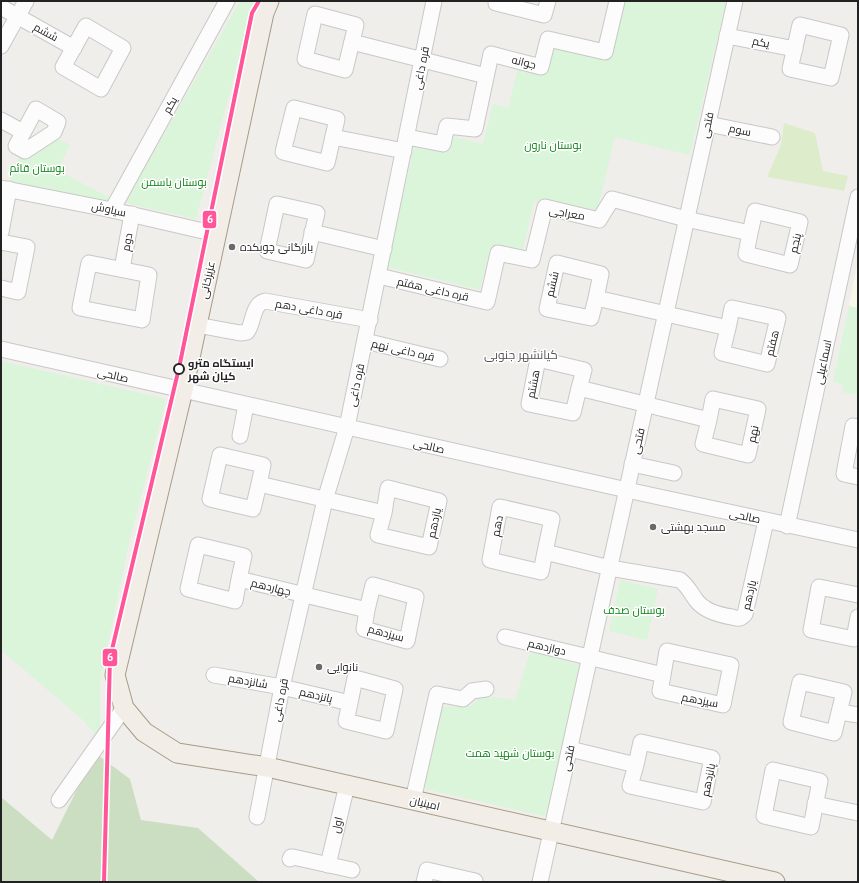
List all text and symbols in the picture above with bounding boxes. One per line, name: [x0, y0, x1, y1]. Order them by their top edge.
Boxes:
street label: ششم: [31, 20, 61, 45]
street label: یکم: [751, 33, 771, 52]
street label: قره داغی: [410, 45, 432, 91]
street label: جوانه: [510, 52, 538, 72]
street label: یکم: [160, 94, 181, 117]
street label: فتحی: [697, 111, 717, 139]
street label: سوم: [727, 121, 752, 140]
park label: بوستان نارون: [524, 138, 582, 152]
park label: بوستان قائم: [9, 161, 65, 176]
park label: بوستان یاسمن: [141, 175, 207, 189]
street label: سیاوش: [90, 199, 128, 219]
street label: معراجی: [548, 203, 586, 223]
line badge: 6: [202, 210, 217, 229]
text: 6: [207, 212, 213, 226]
street label: دوم: [119, 232, 136, 252]
street label: پنجم: [786, 232, 805, 255]
place label: بازرگانی چوبکده: [240, 240, 313, 254]
marker: بازرگانی چوبکده: [227, 242, 237, 252]
street label: عزیزخانی: [196, 260, 218, 300]
street label: ششم: [542, 270, 563, 298]
street label: قره داغی هفتم: [396, 274, 470, 305]
street label: قره داغی دهم: [274, 296, 344, 323]
street label: هفتم: [762, 329, 783, 358]
street label: قره داغی نهم: [370, 336, 436, 365]
street label: اسماعیلی: [811, 338, 835, 386]
district label: کیانشهر جنوبی: [484, 347, 558, 362]
place label: ایستگاه مترو کیان شهر: [187, 356, 254, 384]
street label: قره داغی: [345, 362, 367, 408]
marker: ایستگاه مترو کیان شهر: [173, 363, 185, 375]
street label: صالحی: [96, 365, 130, 385]
street label: هشتم: [523, 369, 544, 400]
street label: نهم: [744, 424, 763, 444]
street label: فتحی: [628, 427, 648, 455]
street label: صالحی: [412, 436, 446, 456]
street label: صالحی: [728, 506, 762, 526]
street label: یازدهم: [424, 507, 445, 540]
street label: دهم: [488, 514, 507, 538]
place label: مسجد بهشتی: [661, 520, 726, 534]
marker: مسجد بهشتی: [648, 522, 658, 532]
street label: چهاردهم: [249, 575, 293, 600]
street label: یازدهم: [739, 579, 760, 612]
park label: بوستان صدف: [603, 603, 665, 617]
street label: سیزدهم: [366, 621, 406, 646]
street label: دوازدهم: [526, 636, 567, 659]
line badge: 6: [102, 648, 118, 667]
text: 6: [107, 650, 113, 664]
place label: نانوایی: [327, 660, 358, 674]
marker: نانوایی: [314, 662, 324, 672]
street label: شانزدهم: [227, 671, 269, 692]
street label: قره داغی: [269, 677, 291, 723]
street label: پانزدهم: [298, 684, 334, 707]
street label: سیزدهم: [680, 690, 719, 711]
street label: فتحی: [558, 744, 578, 772]
park label: بوستان شهید همت: [466, 746, 554, 760]
street label: پانزدهم: [698, 762, 719, 798]
street label: امینیان: [409, 793, 441, 813]
street label: اول: [328, 815, 346, 835]

